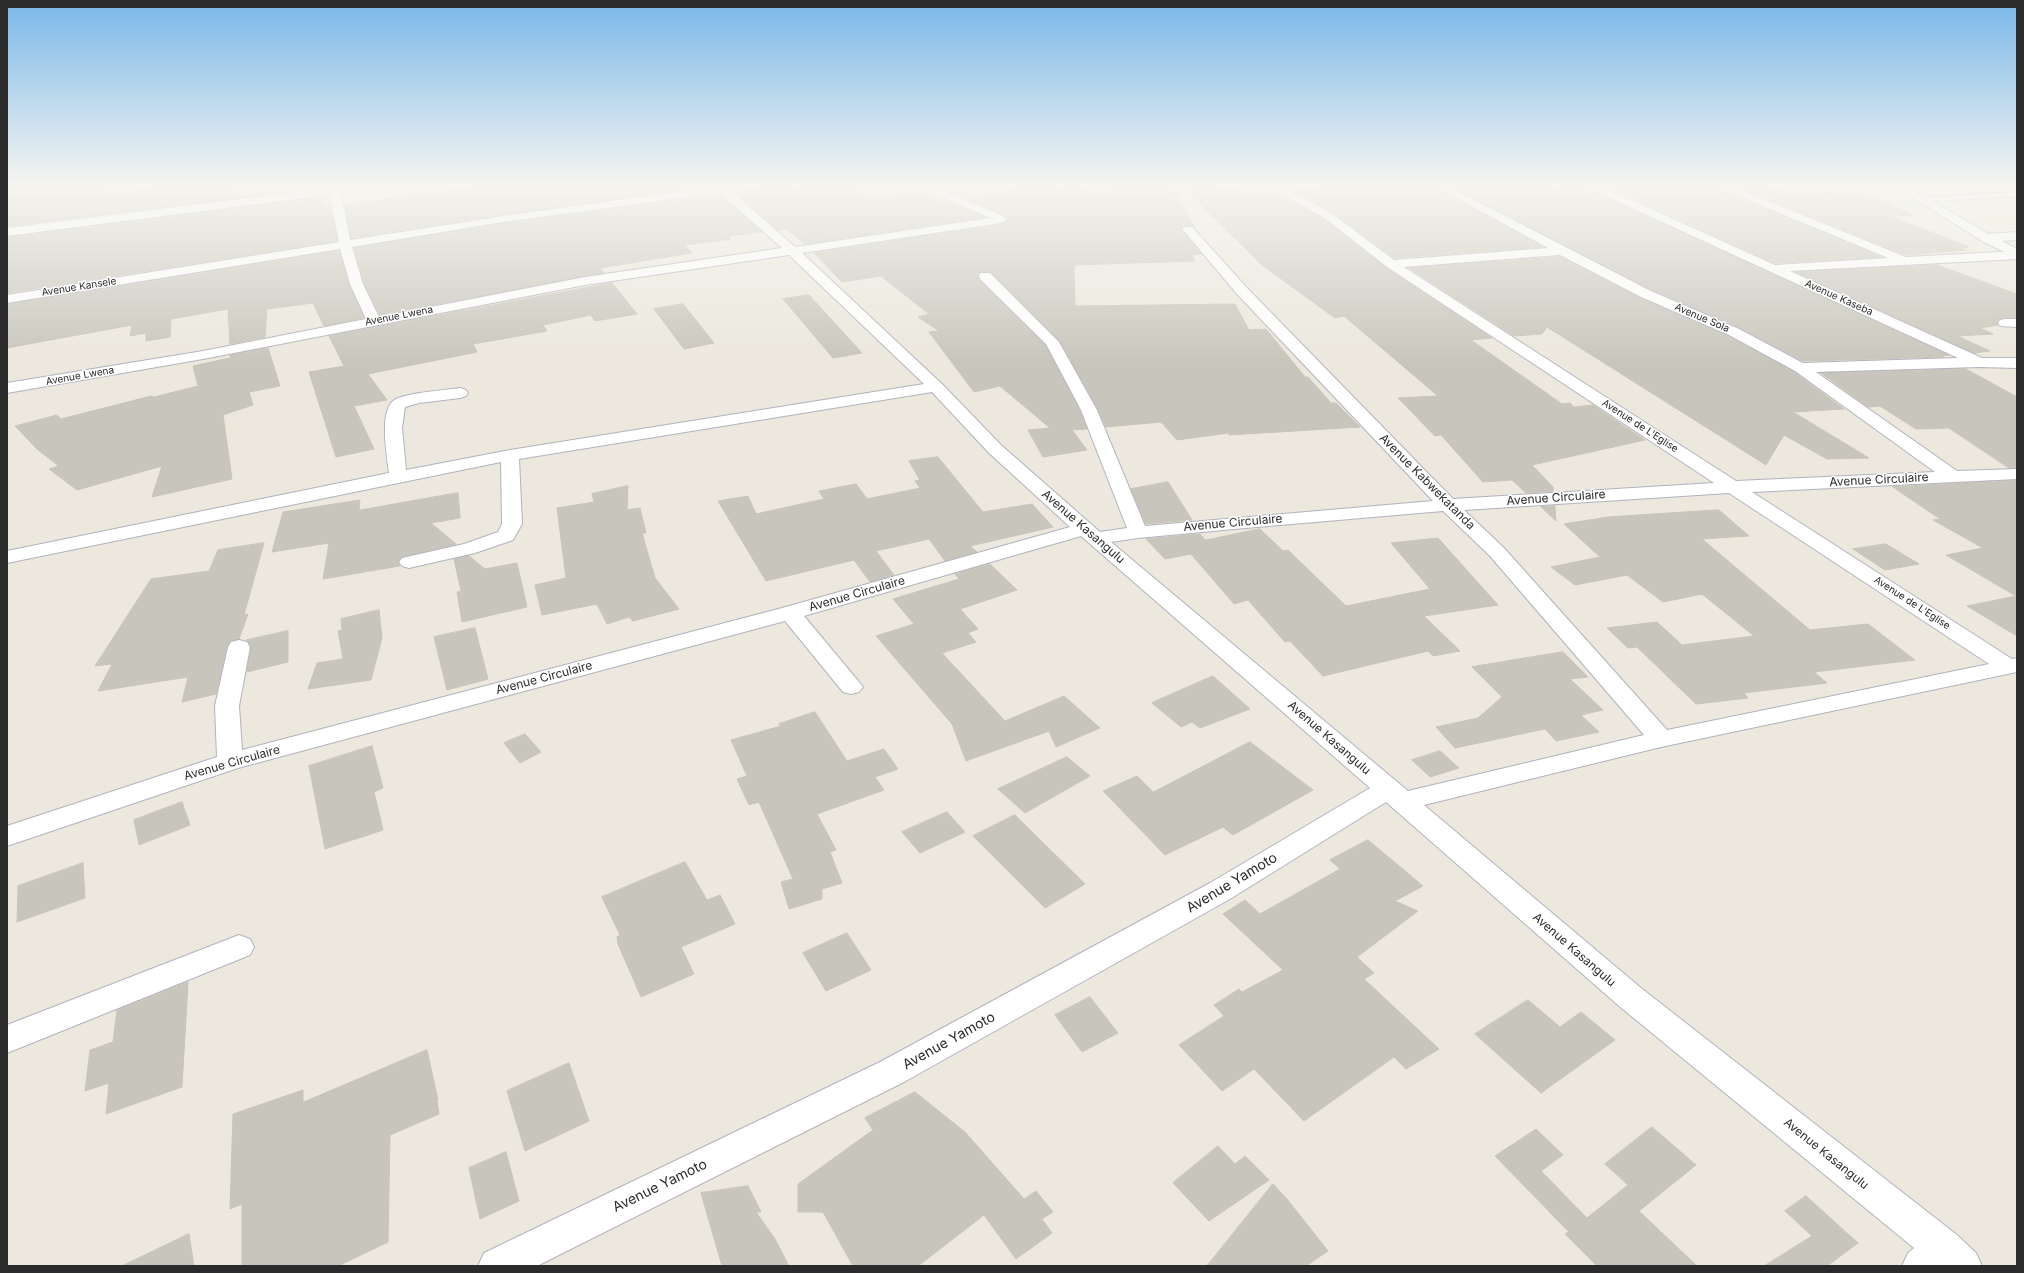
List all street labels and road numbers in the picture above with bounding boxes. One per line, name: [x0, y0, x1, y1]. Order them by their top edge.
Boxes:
street label: Avenue Kansele: [41, 275, 117, 299]
street label: Avenue Kaseba: [1803, 278, 1875, 318]
street label: Avenue Sola: [1673, 301, 1731, 335]
street label: Avenue Lwena: [364, 304, 434, 328]
street label: Avenue Lwena: [45, 364, 115, 388]
street label: Avenue de L'Eglise: [1600, 397, 1680, 455]
street label: Avenue Kabwekatanda: [1376, 431, 1478, 533]
street label: Avenue Circulaire: [1829, 470, 1929, 490]
street label: Avenue Kasangulu: [1039, 487, 1127, 567]
street label: Avenue Circulaire: [1506, 487, 1606, 509]
street label: Avenue Circulaire: [1183, 511, 1283, 535]
street label: Avenue Circulaire: [807, 573, 907, 615]
street label: Avenue de L'Eglise: [1872, 574, 1952, 632]
street label: Avenue Circulaire: [494, 658, 594, 698]
street label: Avenue Kasangulu: [1285, 698, 1373, 778]
street label: Avenue Circulaire: [182, 742, 282, 784]
street label: Avenue Yamoto: [1184, 849, 1280, 917]
street label: Avenue Kasangulu: [1530, 910, 1618, 990]
street label: Avenue Yamoto: [900, 1009, 998, 1073]
street label: Avenue Kasangulu: [1781, 1115, 1871, 1193]
street label: Avenue Yamoto: [610, 1156, 710, 1216]

